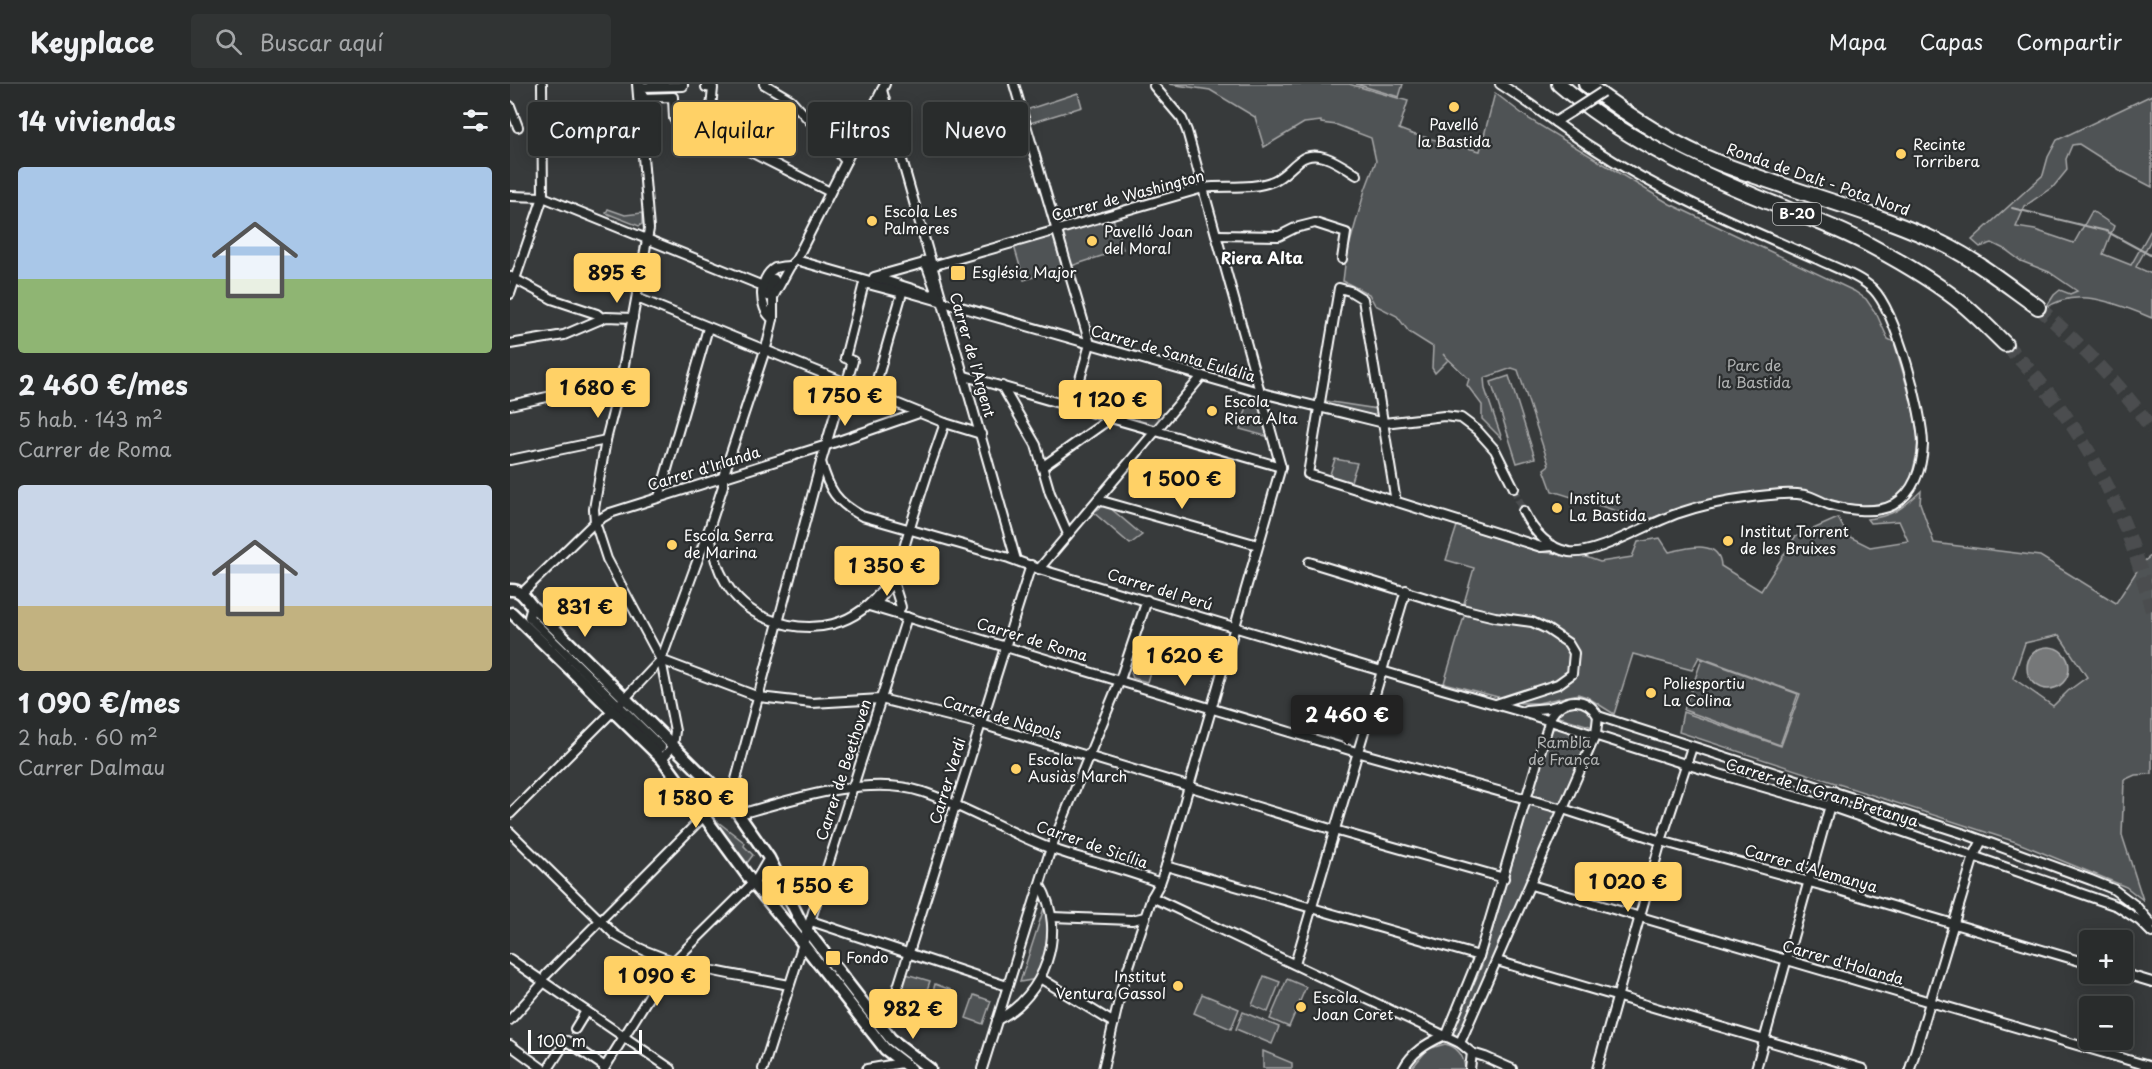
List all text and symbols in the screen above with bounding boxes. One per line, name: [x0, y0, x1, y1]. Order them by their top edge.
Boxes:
search box: [191, 14, 611, 68]
text: Keyplace: [30, 20, 155, 63]
icon: search: [212, 25, 245, 58]
text: Buscar aquí: [260, 25, 383, 58]
text: Mapa: [1829, 25, 1887, 57]
text: Capas: [1920, 25, 1983, 57]
text: Compartir: [2016, 25, 2122, 57]
marker: Pavelló la Bastida: [1447, 100, 1461, 114]
text: 14 viviendas: [18, 101, 176, 140]
chip: Comprar: [528, 102, 661, 156]
chip: Alquilar: [673, 102, 796, 156]
chip: Filtros: [808, 102, 911, 156]
chip: Nuevo: [923, 102, 1028, 156]
icon: filters: [459, 104, 492, 137]
place label: Pavelló la Bastida: [1417, 112, 1491, 152]
place label: Recinte Torribera: [1913, 132, 1981, 172]
street label: Ronda de Dalt - Pota Nord: [1723, 136, 1913, 221]
marker: Recinte Torribera: [1894, 147, 1908, 161]
street label: Carrer de Washington: [1049, 163, 1207, 226]
place label: Escola Les Palmeres: [884, 199, 957, 239]
road number: B-20: [1773, 203, 1821, 225]
icon: home: [201, 206, 309, 314]
marker: Escola Les Palmeres: [865, 214, 879, 228]
place label: Pavelló Joan del Moral: [1104, 219, 1193, 259]
marker: Pavelló Joan del Moral: [1085, 234, 1099, 248]
district label: Riera Alta: [1221, 245, 1304, 269]
pin: 895 €: [575, 253, 659, 304]
text: 895 €: [588, 257, 646, 287]
place label: Església Major: [972, 260, 1077, 283]
marker: Església Major: [949, 264, 967, 282]
street label: Carrer de l'Argent: [945, 289, 1002, 420]
street label: Carrer de Santa Eulália: [1088, 318, 1259, 387]
park label: Parc de la Bastida: [1717, 353, 1791, 393]
text: 2 460 €/mes: [18, 365, 188, 404]
pin: 1 680 €: [543, 368, 653, 419]
text: 1 680 €: [560, 372, 636, 402]
pin: 1 750 €: [790, 376, 900, 427]
text: 1 750 €: [807, 380, 883, 410]
pin: 1 120 €: [1055, 380, 1165, 431]
text: 1 120 €: [1073, 384, 1147, 414]
place label: Escola Riera Alta: [1224, 389, 1298, 429]
text: 5 hab. · 143 m²: [18, 404, 163, 434]
marker: Escola Riera Alta: [1205, 404, 1219, 418]
text: Carrer de Roma: [18, 434, 171, 464]
street label: Carrer d'Irlanda: [644, 439, 764, 496]
pin: 1 500 €: [1127, 459, 1237, 510]
text: 1 500 €: [1143, 463, 1221, 493]
place label: Institut La Bastida: [1569, 486, 1647, 526]
marker: Institut La Bastida: [1550, 501, 1564, 515]
place label: Institut Torrent de les Bruixes: [1740, 519, 1849, 559]
place label: Escola Serra de Marina: [684, 523, 774, 563]
icon: home: [201, 524, 309, 632]
marker: Institut Torrent de les Bruixes: [1721, 534, 1735, 548]
marker: Escola Serra de Marina: [665, 538, 679, 552]
pin: 1 350 €: [832, 546, 942, 597]
text: 1 350 €: [848, 550, 926, 580]
street label: Carrer del Perú: [1105, 562, 1216, 616]
pin: 831 €: [543, 587, 627, 638]
text: 831 €: [557, 591, 613, 621]
street label: Carrer de Roma: [974, 611, 1091, 667]
pin: 1 620 €: [1130, 636, 1240, 687]
text: 1 620 €: [1146, 640, 1224, 670]
place label: Poliesportiu La Colina: [1663, 671, 1745, 711]
text: 1 090 €/mes: [18, 683, 180, 722]
marker: Poliesportiu La Colina: [1644, 686, 1658, 700]
street label: Carrer de Nàpols: [940, 689, 1065, 745]
pin: 2 460 €: [1292, 695, 1402, 746]
street label: Carrer de Beethoven: [809, 696, 876, 843]
text: 2 460 €: [1305, 699, 1389, 729]
text: 2 hab. · 60 m²: [18, 722, 158, 752]
park label: Rambla de França: [1528, 730, 1600, 770]
street label: Carrer Verdi: [922, 734, 971, 827]
place label: Escola Ausiàs March: [1028, 747, 1127, 787]
street label: Carrer de la Gran Bretanya: [1723, 751, 1922, 832]
text: Carrer Dalmau: [18, 752, 165, 782]
marker: Escola Ausiàs March: [1009, 762, 1023, 776]
pin: 1 580 €: [641, 778, 751, 829]
text: 1 580 €: [658, 782, 734, 812]
street label: Carrer de Sicília: [1033, 814, 1152, 874]
street label: Carrer d'Alemanya: [1742, 838, 1881, 898]
pin: 1 020 €: [1573, 862, 1683, 913]
pin: 1 550 €: [760, 866, 870, 917]
text: 1 020 €: [1589, 866, 1667, 896]
text: 1 550 €: [776, 870, 854, 900]
map controls: [2079, 930, 2133, 1050]
button: +: [2079, 930, 2133, 984]
street label: Carrer d'Holanda: [1780, 933, 1908, 990]
place label: Fondo: [846, 945, 888, 968]
marker: Fondo: [824, 949, 842, 967]
pin: 1 090 €: [602, 956, 712, 1007]
text: 1 090 €: [618, 960, 696, 990]
place label: Institut Ventura Gassol: [1056, 964, 1166, 1004]
marker: Institut Ventura Gassol: [1171, 979, 1185, 993]
place label: Escola Joan Coret: [1313, 985, 1393, 1025]
pin: 982 €: [871, 989, 955, 1040]
text: 982 €: [883, 993, 943, 1023]
button: −: [2079, 996, 2133, 1050]
marker: Escola Joan Coret: [1294, 1000, 1308, 1014]
scale bar: [528, 1027, 642, 1054]
text: 100 m: [537, 1028, 586, 1052]

